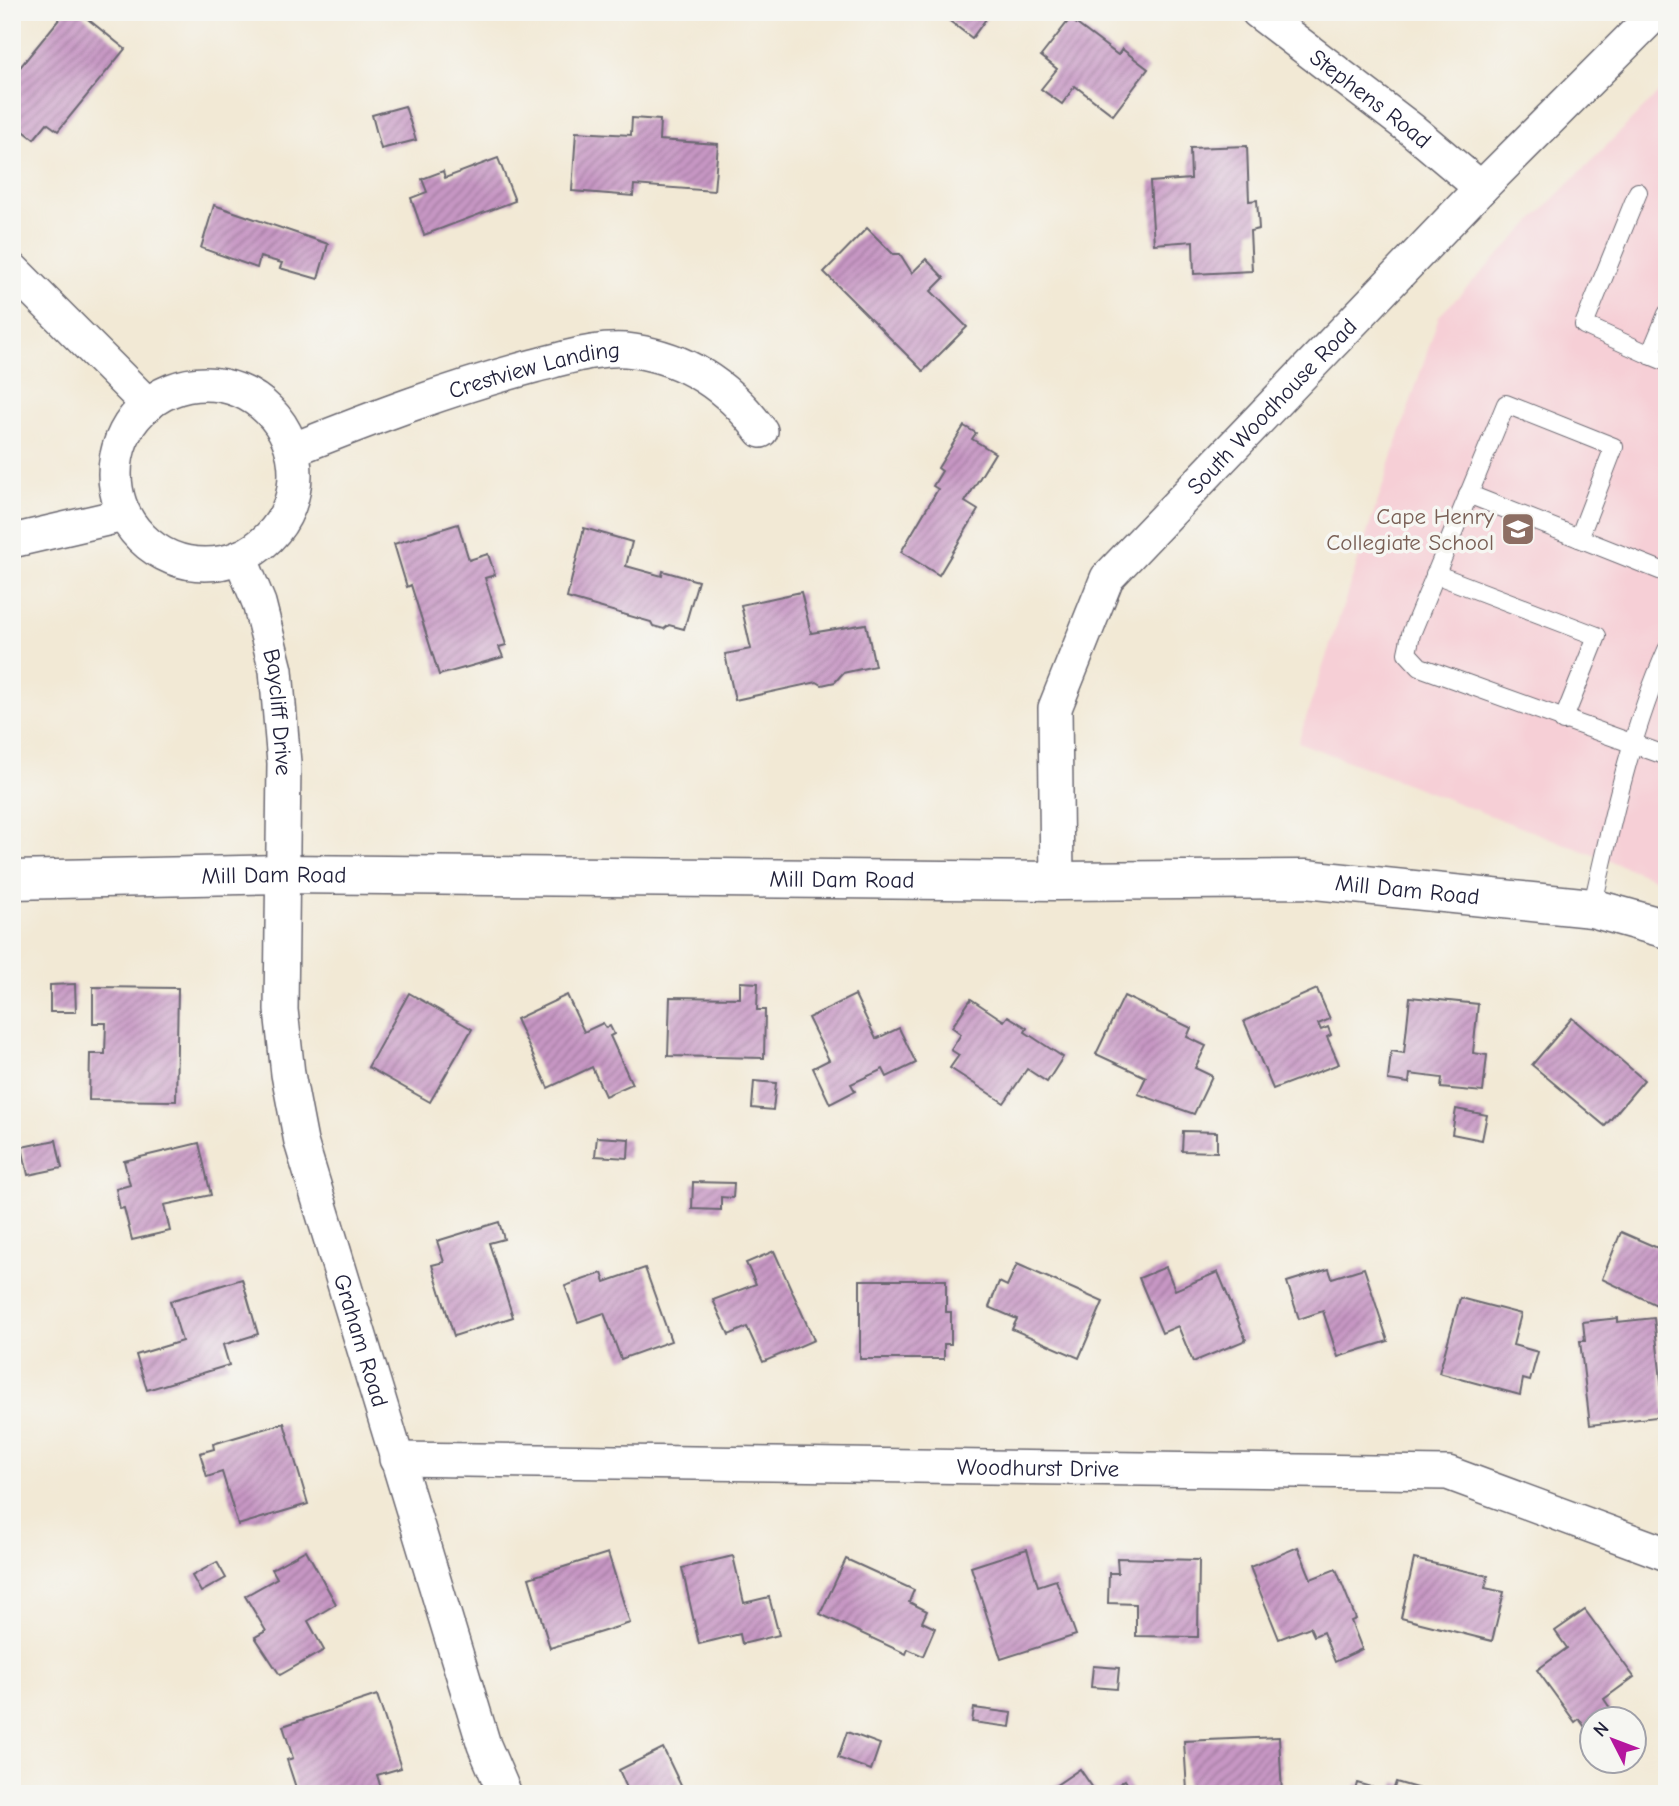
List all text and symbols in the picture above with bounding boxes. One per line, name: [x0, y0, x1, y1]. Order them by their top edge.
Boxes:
street label: Stephens Road: [1304, 44, 1436, 154]
street label: South Woodhouse Road: [1182, 313, 1363, 500]
street label: Crestview Landing: [445, 337, 620, 405]
place label: Cape Henry Collegiate School: [1326, 503, 1495, 556]
school or university icon: Cape Henry Collegiate School: [1499, 510, 1537, 548]
street label: Baycliff Drive: [257, 646, 297, 776]
street label: Mill Dam Road: [201, 861, 347, 890]
street label: Mill Dam Road: [769, 865, 915, 894]
street label: Mill Dam Road: [1334, 869, 1481, 911]
street label: Graham Road: [328, 1271, 394, 1410]
street label: Woodhurst Drive: [957, 1453, 1119, 1483]
north arrow: [1578, 1704, 1648, 1774]
text: N: [1589, 1717, 1613, 1741]

